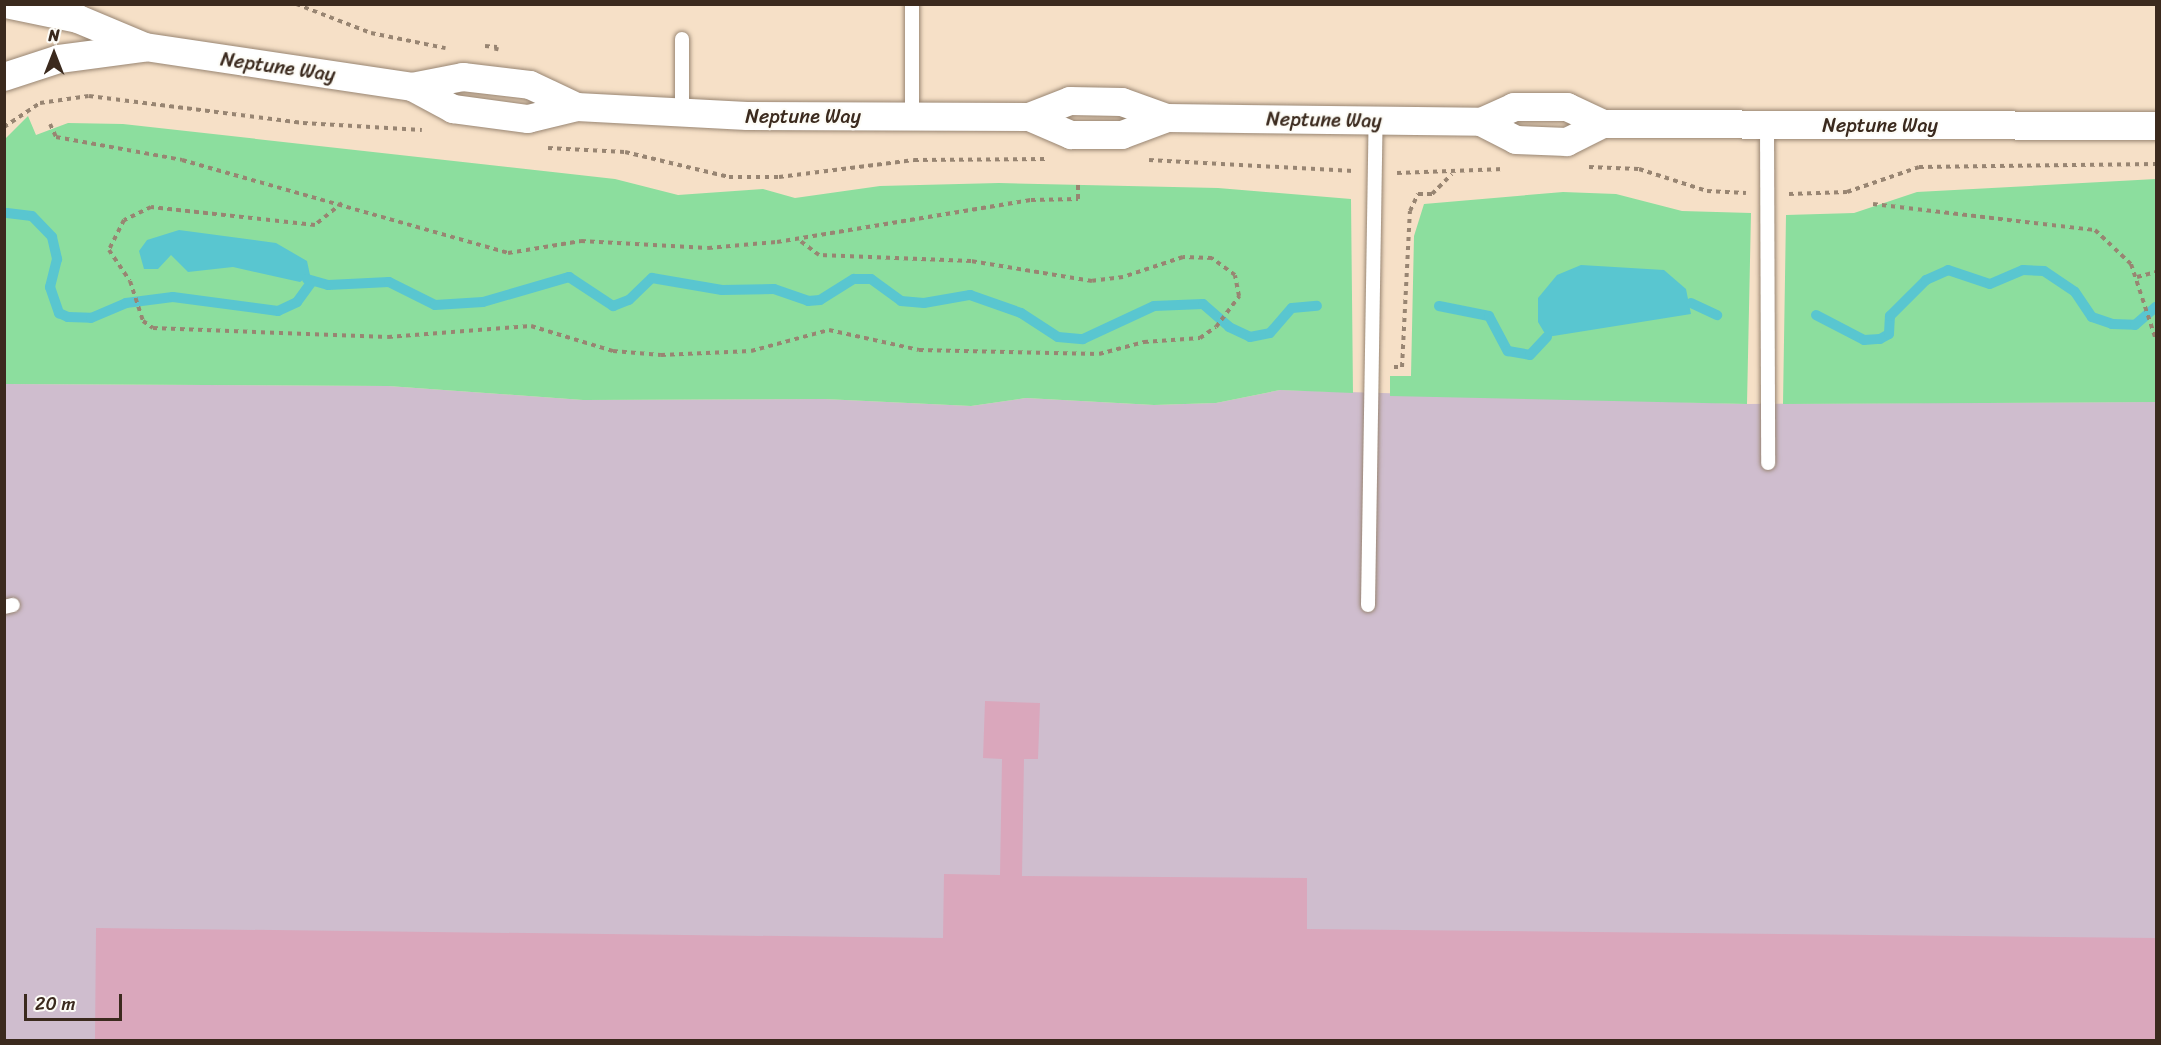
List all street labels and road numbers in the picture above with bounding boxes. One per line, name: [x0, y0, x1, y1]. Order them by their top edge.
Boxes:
street label: Neptune Way: [219, 47, 337, 87]
street label: Neptune Way: [745, 104, 861, 128]
street label: Neptune Way: [1266, 107, 1382, 133]
street label: Neptune Way: [1822, 113, 1938, 137]

